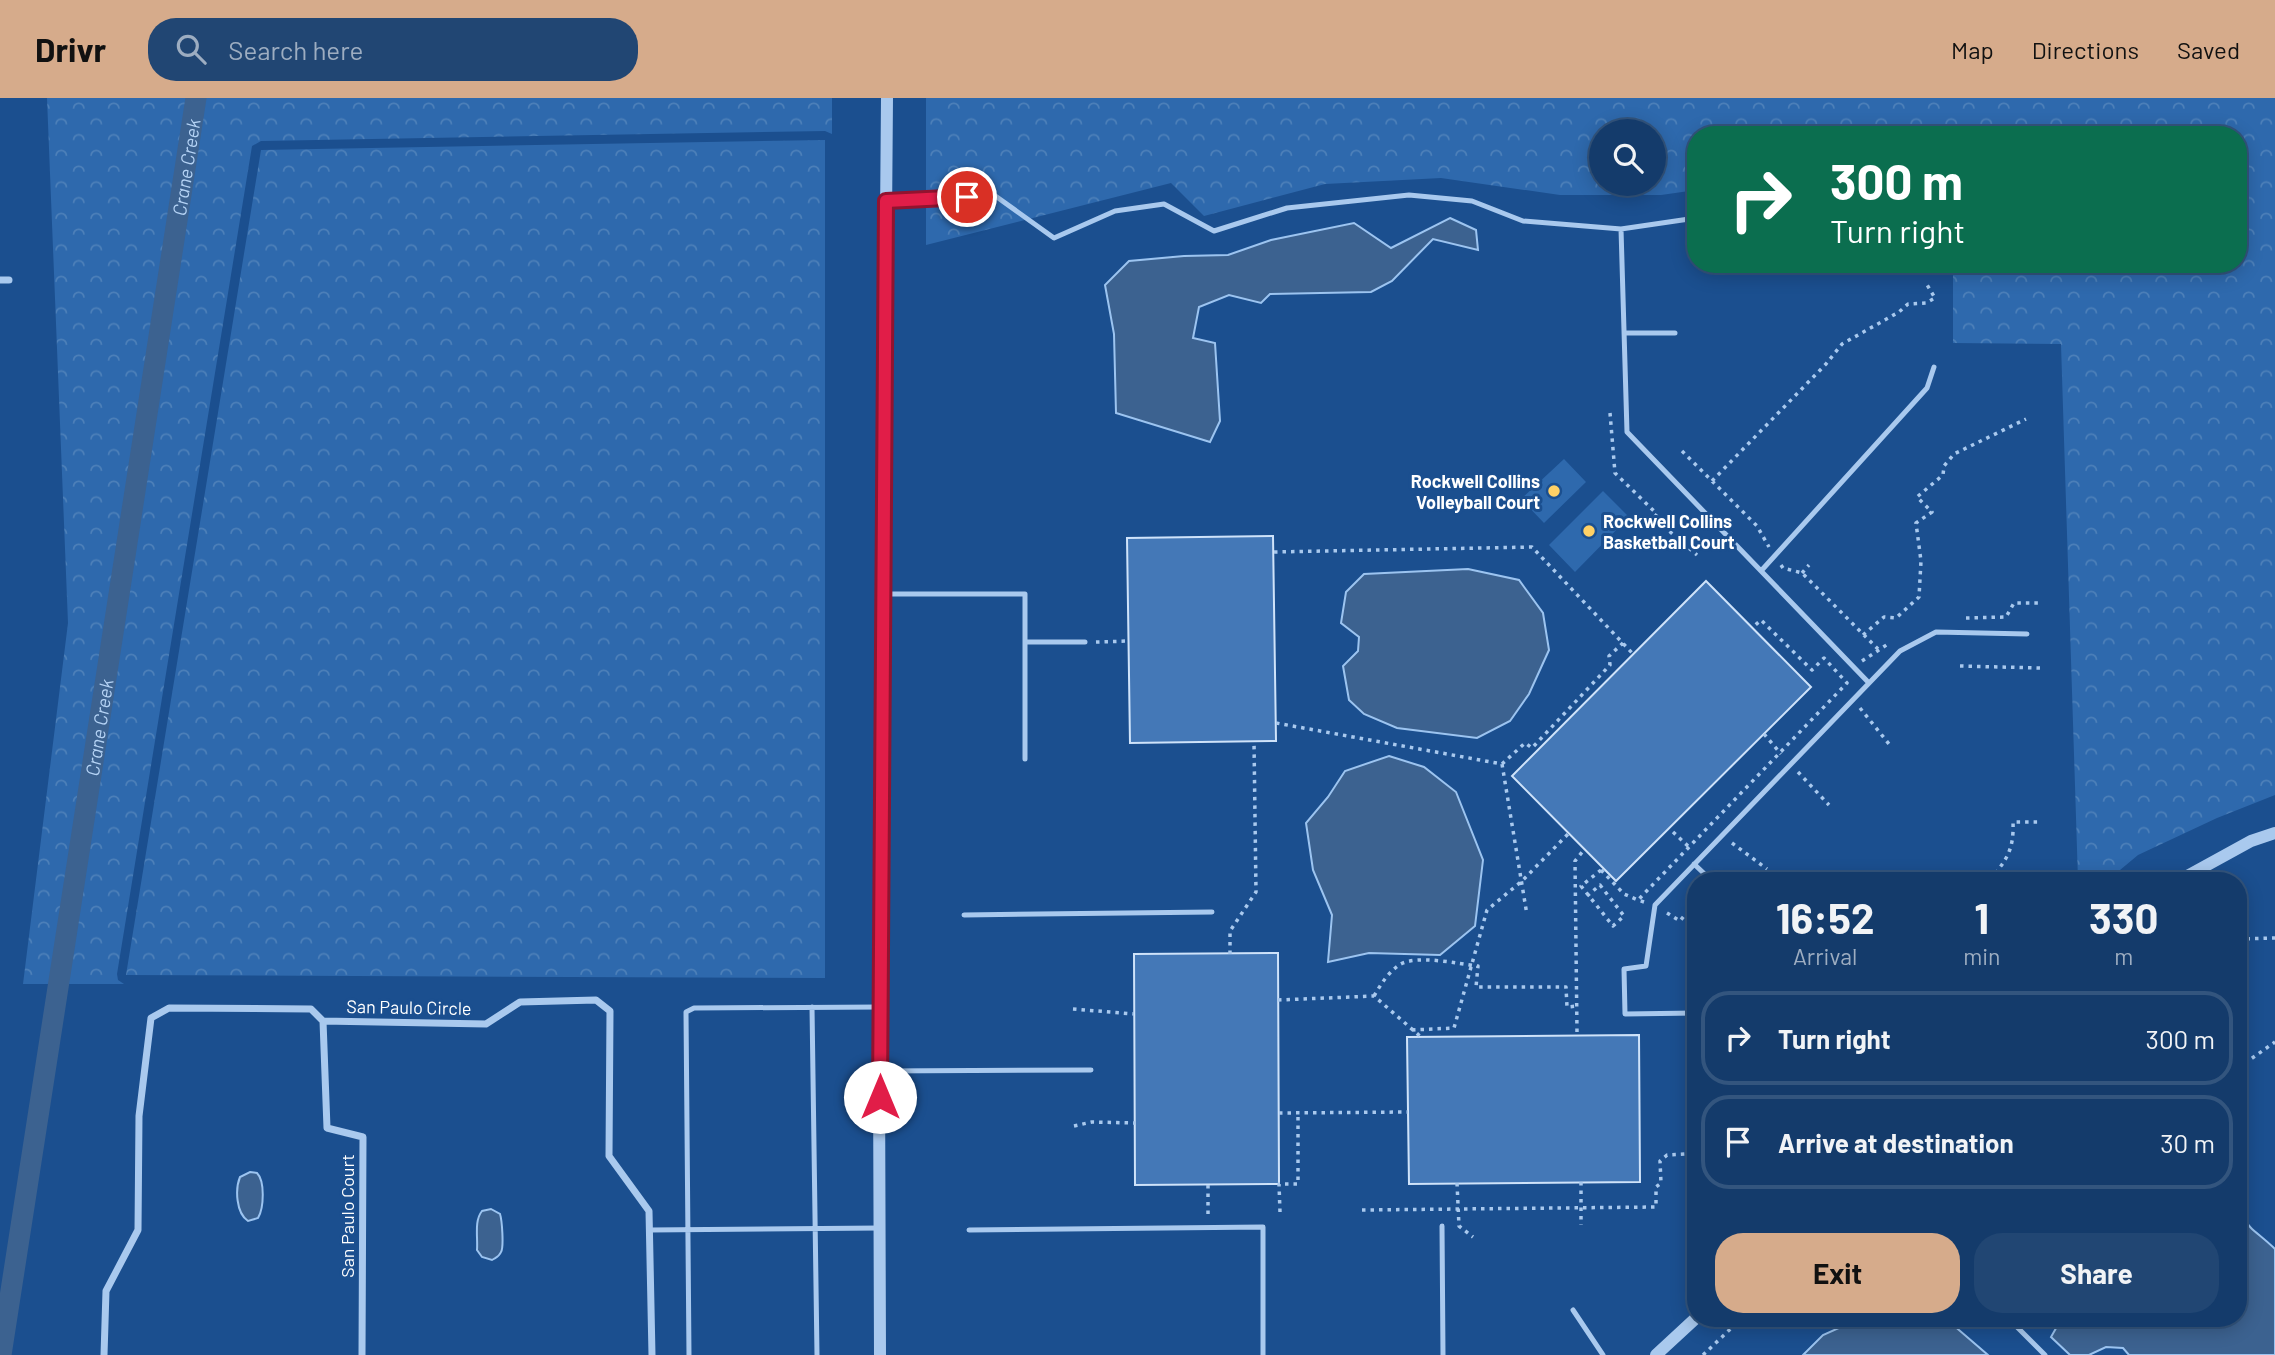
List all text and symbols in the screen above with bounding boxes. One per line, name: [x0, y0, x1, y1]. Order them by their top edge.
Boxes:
search box: [148, 18, 638, 81]
text: Drivr: [35, 29, 106, 69]
icon: search: [172, 30, 210, 68]
text: Search here: [228, 34, 363, 65]
text: Map: [1951, 35, 1994, 64]
text: Directions: [2032, 35, 2139, 64]
text: Saved: [2177, 35, 2240, 64]
water label: Crane Creek: [166, 116, 204, 217]
map controls: [1589, 119, 1666, 196]
button: search: [1589, 119, 1666, 196]
text: 300 m: [1830, 151, 1963, 210]
icon: right: [1715, 154, 1806, 245]
pin: [937, 167, 997, 227]
icon: arrive: [948, 178, 986, 216]
text: Turn right: [1830, 211, 1965, 249]
place label: Rockwell Collins Volleyball Court: [1411, 470, 1540, 513]
marker: Rockwell Collins Volleyball Court: [1546, 483, 1562, 499]
place label: Rockwell Collins Basketball Court: [1603, 510, 1735, 553]
marker: Rockwell Collins Basketball Court: [1581, 523, 1597, 539]
water label: Crane Creek: [79, 677, 117, 778]
text: 16:52: [1776, 892, 1875, 942]
text: 1: [1974, 892, 1989, 942]
text: 330: [2089, 892, 2158, 942]
text: Arrival: [1793, 942, 1857, 970]
text: min: [1963, 942, 2000, 970]
text: m: [2114, 942, 2133, 970]
street label: San Paulo Circle: [346, 995, 472, 1019]
icon: right: [1719, 1019, 1757, 1057]
text: Turn right: [1778, 1023, 1891, 1054]
text: 300 m: [2146, 1023, 2215, 1054]
position arrow: [843, 1060, 917, 1134]
icon: arrive: [1719, 1123, 1757, 1161]
text: Arrive at destination: [1778, 1127, 2014, 1158]
text: 30 m: [2160, 1127, 2215, 1158]
street label: San Paulo Court: [336, 1154, 358, 1278]
button: Exit: [1715, 1233, 1960, 1313]
button: Share: [1974, 1233, 2219, 1313]

